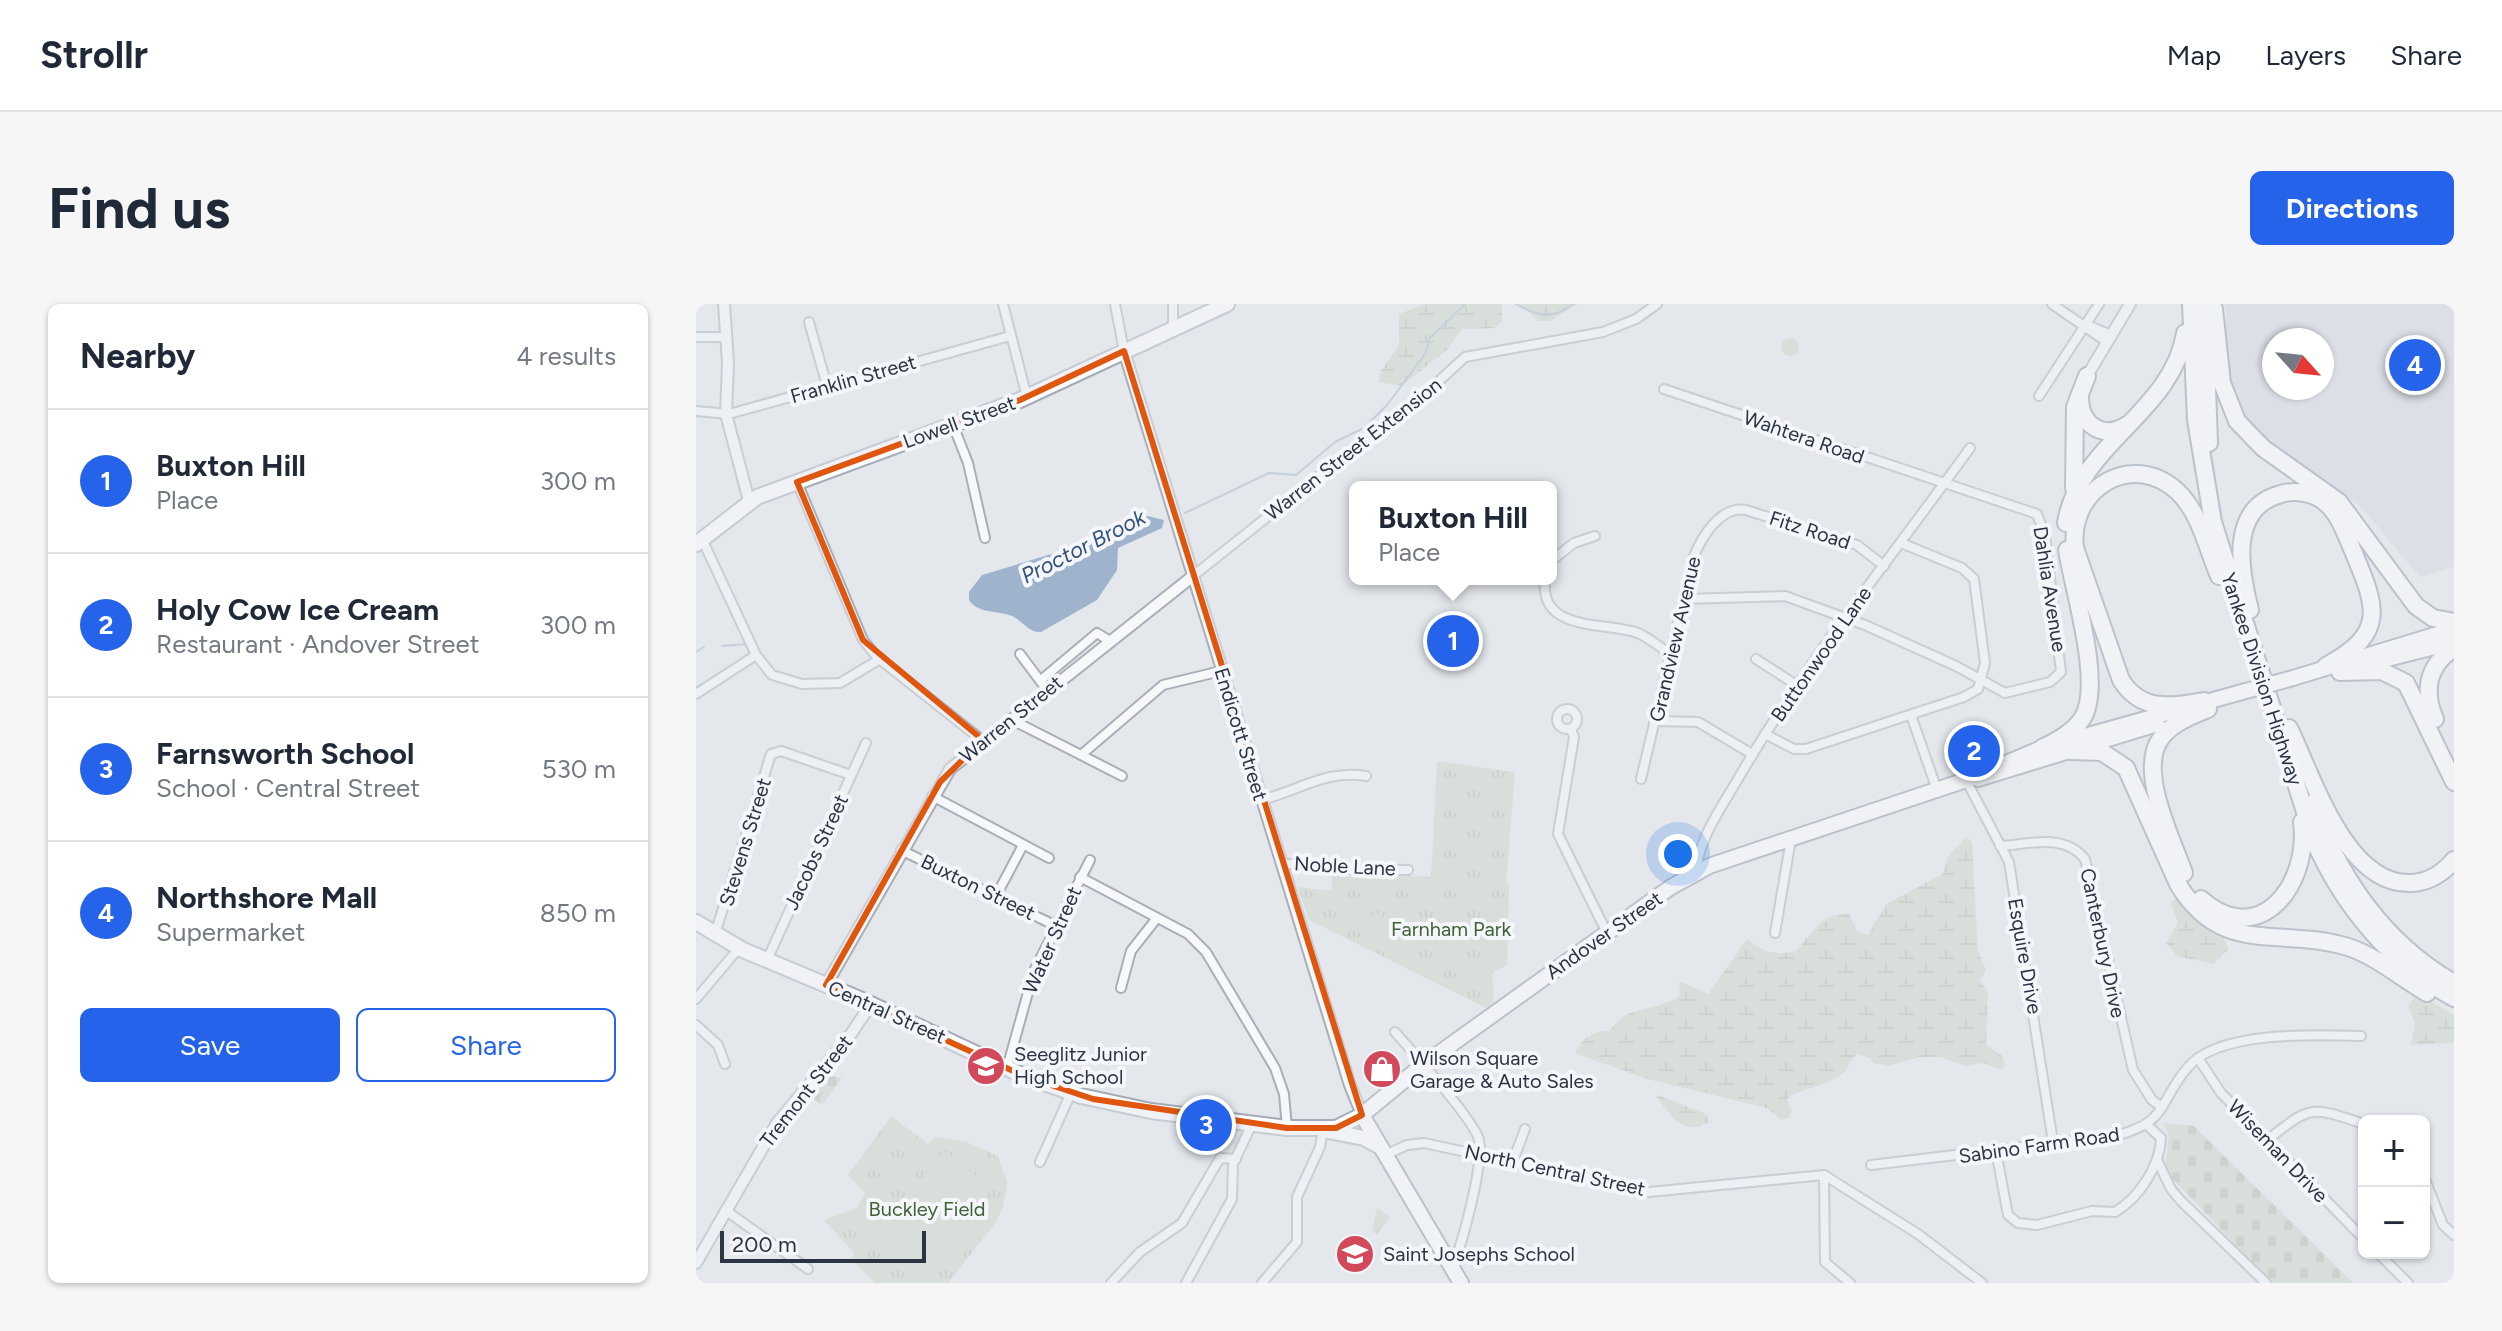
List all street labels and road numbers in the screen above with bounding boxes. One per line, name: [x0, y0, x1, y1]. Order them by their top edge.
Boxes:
street label: Franklin Street: [787, 350, 919, 408]
street label: Warren Street Extension: [1260, 373, 1446, 525]
street label: Lowell Street: [900, 391, 1018, 453]
street label: Wahtera Road: [1740, 405, 1868, 469]
street label: Fitz Road: [1766, 506, 1854, 554]
street label: Dahlia Avenue: [2028, 524, 2072, 654]
street label: Grandview Avenue: [1644, 554, 1706, 724]
street label: Yankee Division Highway: [2216, 570, 2308, 789]
street label: Buttonwood Lane: [1766, 582, 1876, 726]
street label: Endicott Street: [1209, 665, 1273, 803]
street label: Warren Street: [955, 670, 1067, 768]
street label: Stevens Street: [714, 775, 776, 909]
street label: Jacobs Street: [779, 790, 853, 914]
street label: Buxton Street: [917, 849, 1039, 925]
street label: Noble Lane: [1294, 851, 1397, 881]
street label: Canterbury Drive: [2075, 866, 2131, 1020]
street label: Water Street: [1018, 883, 1086, 997]
street label: Andover Street: [1541, 886, 1667, 984]
street label: Esquire Drive: [2003, 896, 2047, 1016]
street label: Central Street: [824, 975, 950, 1049]
street label: Tremont Street: [755, 1030, 857, 1152]
street label: Wiseman Drive: [2223, 1095, 2333, 1207]
street label: Sabino Farm Road: [1957, 1122, 2121, 1168]
street label: North Central Street: [1463, 1139, 1647, 1201]

